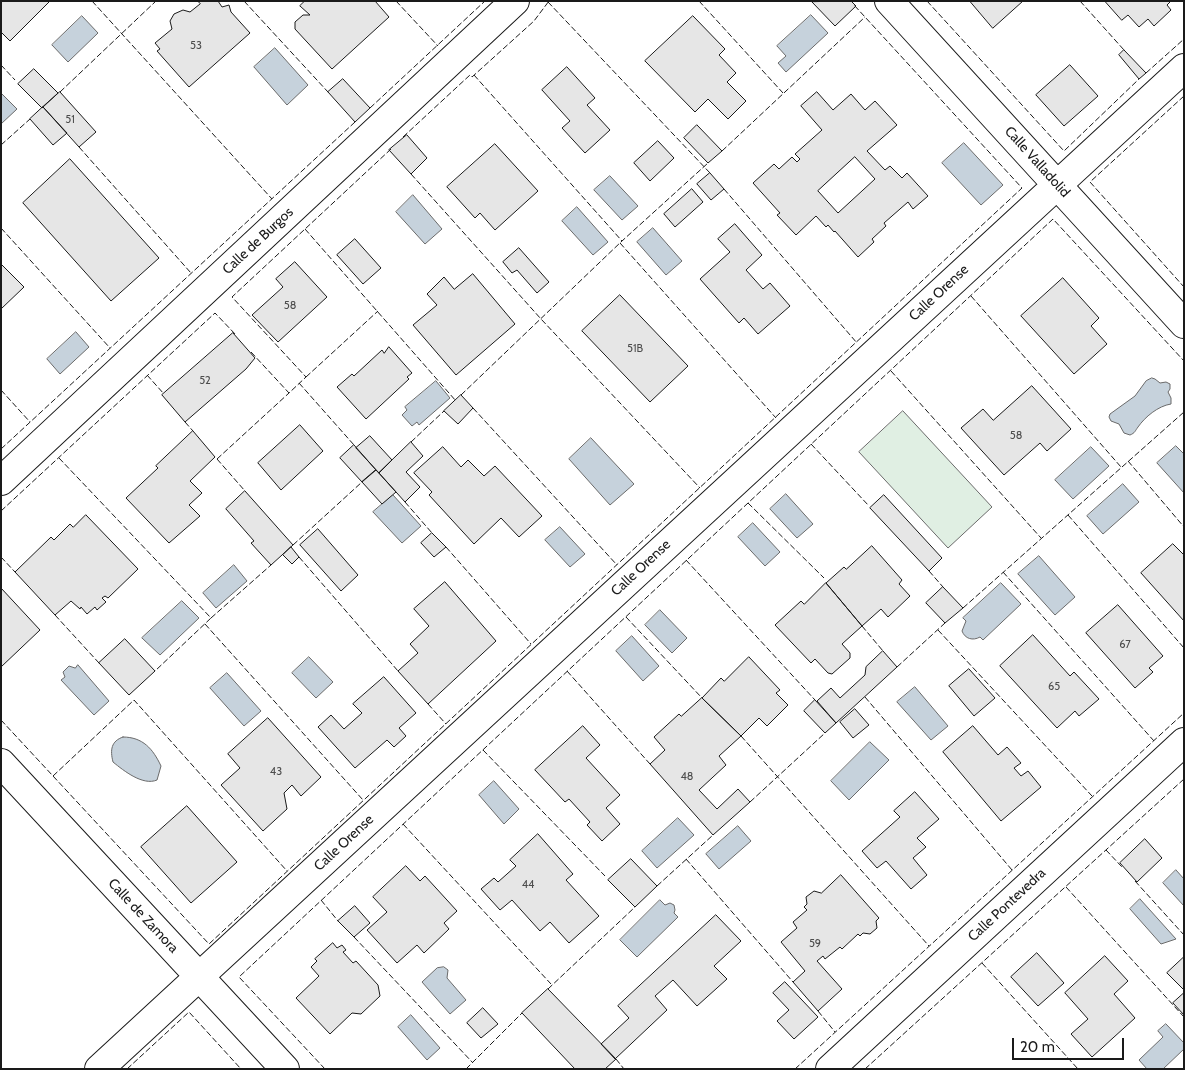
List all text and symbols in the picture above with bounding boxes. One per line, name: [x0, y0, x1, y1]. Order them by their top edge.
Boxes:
house number: 53: [190, 39, 202, 53]
house number: 51: [65, 113, 75, 127]
street label: Calle Valladolid: [1001, 123, 1073, 201]
street label: Calle de Burgos: [219, 204, 297, 278]
street label: Calle Orense: [906, 261, 972, 325]
house number: 58: [284, 299, 296, 313]
house number: 51B: [627, 342, 643, 356]
house number: 52: [199, 374, 211, 388]
house number: 58: [1010, 429, 1022, 443]
street label: Calle Orense: [608, 536, 674, 600]
house number: 67: [1119, 638, 1131, 652]
house number: 65: [1048, 680, 1060, 694]
house number: 43: [270, 765, 282, 779]
house number: 48: [680, 770, 694, 784]
street label: Calle Orense: [311, 811, 377, 875]
street label: Calle Pontevedra: [965, 865, 1049, 945]
street label: Calle de Zamora: [104, 875, 182, 957]
house number: 44: [522, 878, 534, 892]
house number: 59: [809, 937, 821, 951]
scale bar: [1015, 1028, 1128, 1060]
text: 20 m: [1020, 1038, 1055, 1056]

